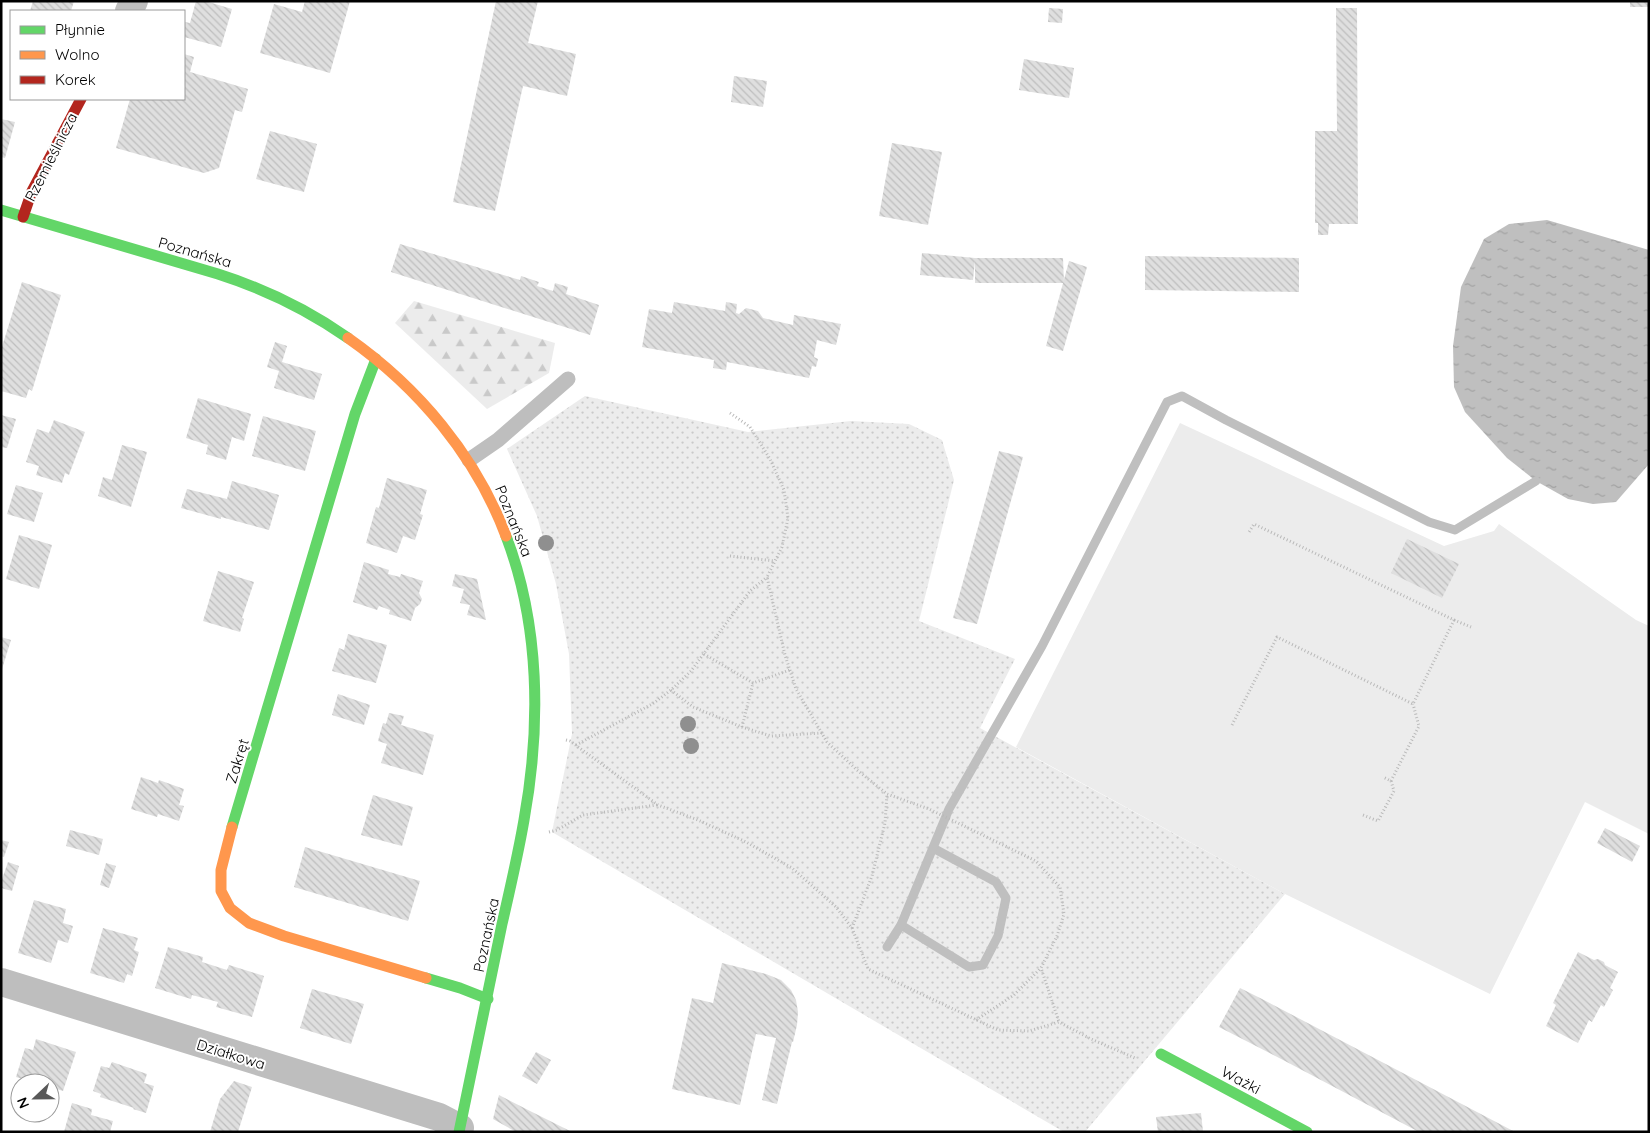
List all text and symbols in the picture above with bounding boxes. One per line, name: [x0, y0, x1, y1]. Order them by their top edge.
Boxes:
legend: [10, 10, 185, 100]
text: Płynnie: [55, 20, 105, 39]
text: Wolno: [55, 45, 100, 64]
text: Korek: [55, 70, 96, 89]
street label: Rzemieślnicza: [20, 109, 82, 205]
street label: Poznańska: [156, 232, 234, 272]
street label: Poznańska: [491, 482, 537, 560]
street label: Zakręt: [221, 736, 253, 786]
street label: Poznańska: [469, 896, 503, 974]
street label: Działkowa: [194, 1035, 268, 1073]
street label: Ważki: [1218, 1062, 1264, 1098]
north arrow: [10, 1073, 60, 1123]
text: N: [13, 1095, 33, 1111]

